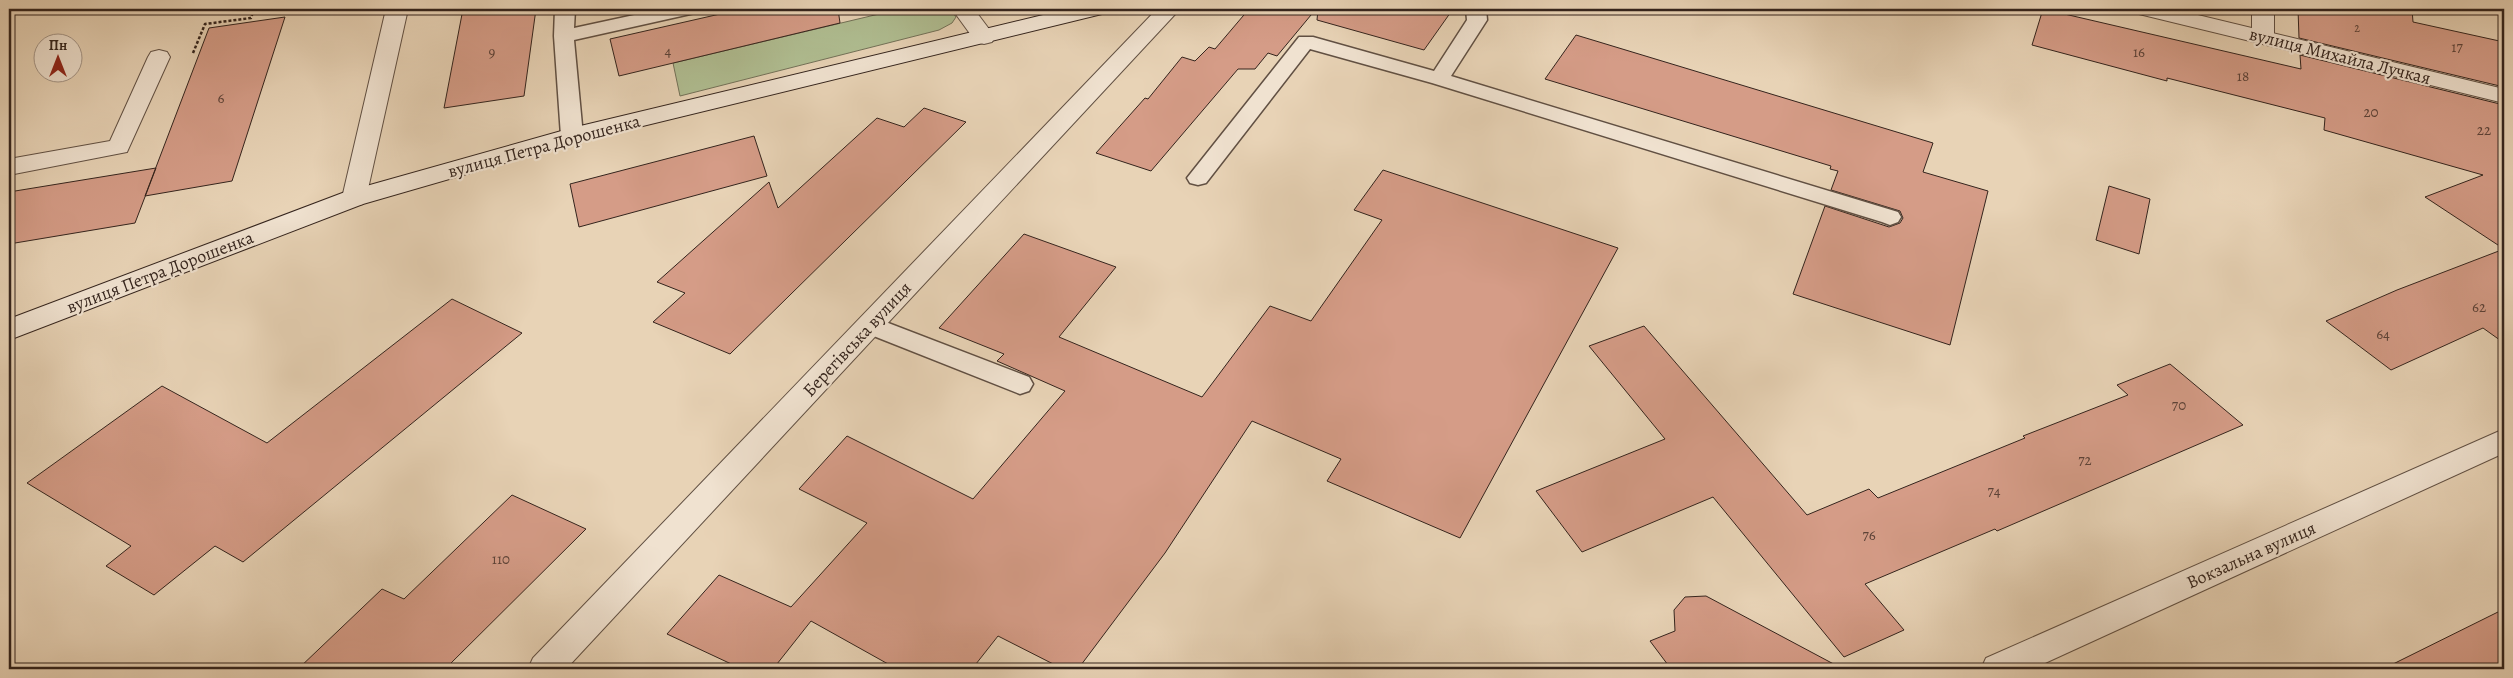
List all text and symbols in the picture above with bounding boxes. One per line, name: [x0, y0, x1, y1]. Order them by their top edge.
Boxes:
house number: 2: [2354, 20, 2360, 36]
street label: вулиця Михайла Лучкая: [2247, 22, 2433, 90]
north arrow: [32, 32, 82, 82]
text: Пн: [49, 36, 67, 55]
house number: 17: [2451, 37, 2463, 57]
house number: 4: [665, 41, 672, 61]
house number: 9: [489, 42, 496, 62]
house number: 16: [2133, 42, 2145, 62]
house number: 18: [2237, 66, 2249, 86]
house number: 6: [218, 88, 225, 108]
house number: 20: [2363, 102, 2379, 122]
street label: вулиця Петра Дорошенка: [445, 109, 644, 183]
house number: 22: [2477, 120, 2491, 140]
street label: вулиця Петра Дорошенка: [63, 225, 258, 319]
street label: Берегівська вулиця: [797, 276, 917, 402]
house number: 62: [2472, 297, 2486, 317]
house number: 64: [2376, 324, 2390, 344]
house number: 70: [2172, 395, 2186, 415]
house number: 72: [2078, 450, 2092, 470]
house number: 74: [1987, 481, 2001, 501]
street label: Вокзальна вулиця: [2183, 516, 2319, 594]
house number: 76: [1862, 525, 1876, 545]
house number: 110: [492, 549, 510, 569]

